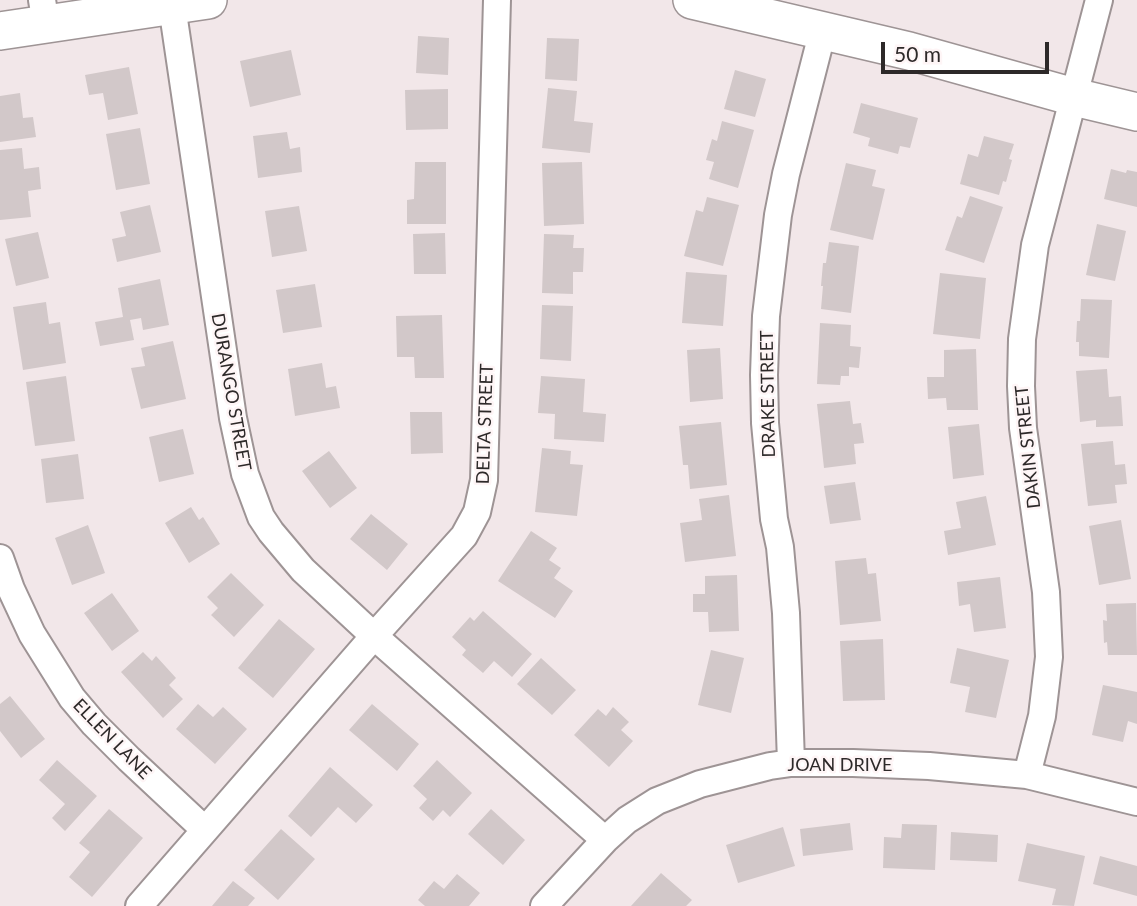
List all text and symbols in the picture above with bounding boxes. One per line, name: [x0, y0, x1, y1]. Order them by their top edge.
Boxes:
scale bar: [885, 28, 1053, 72]
text: 50 m: [894, 41, 941, 66]
street label: DURANGO STREET: [207, 312, 255, 472]
street label: DRAKE STREET: [756, 330, 780, 458]
street label: DELTA STREET: [472, 363, 498, 485]
street label: DAKIN STREET: [1011, 384, 1045, 510]
street label: ELLEN LANE: [68, 694, 156, 784]
street label: JOAN DRIVE: [788, 754, 892, 776]

